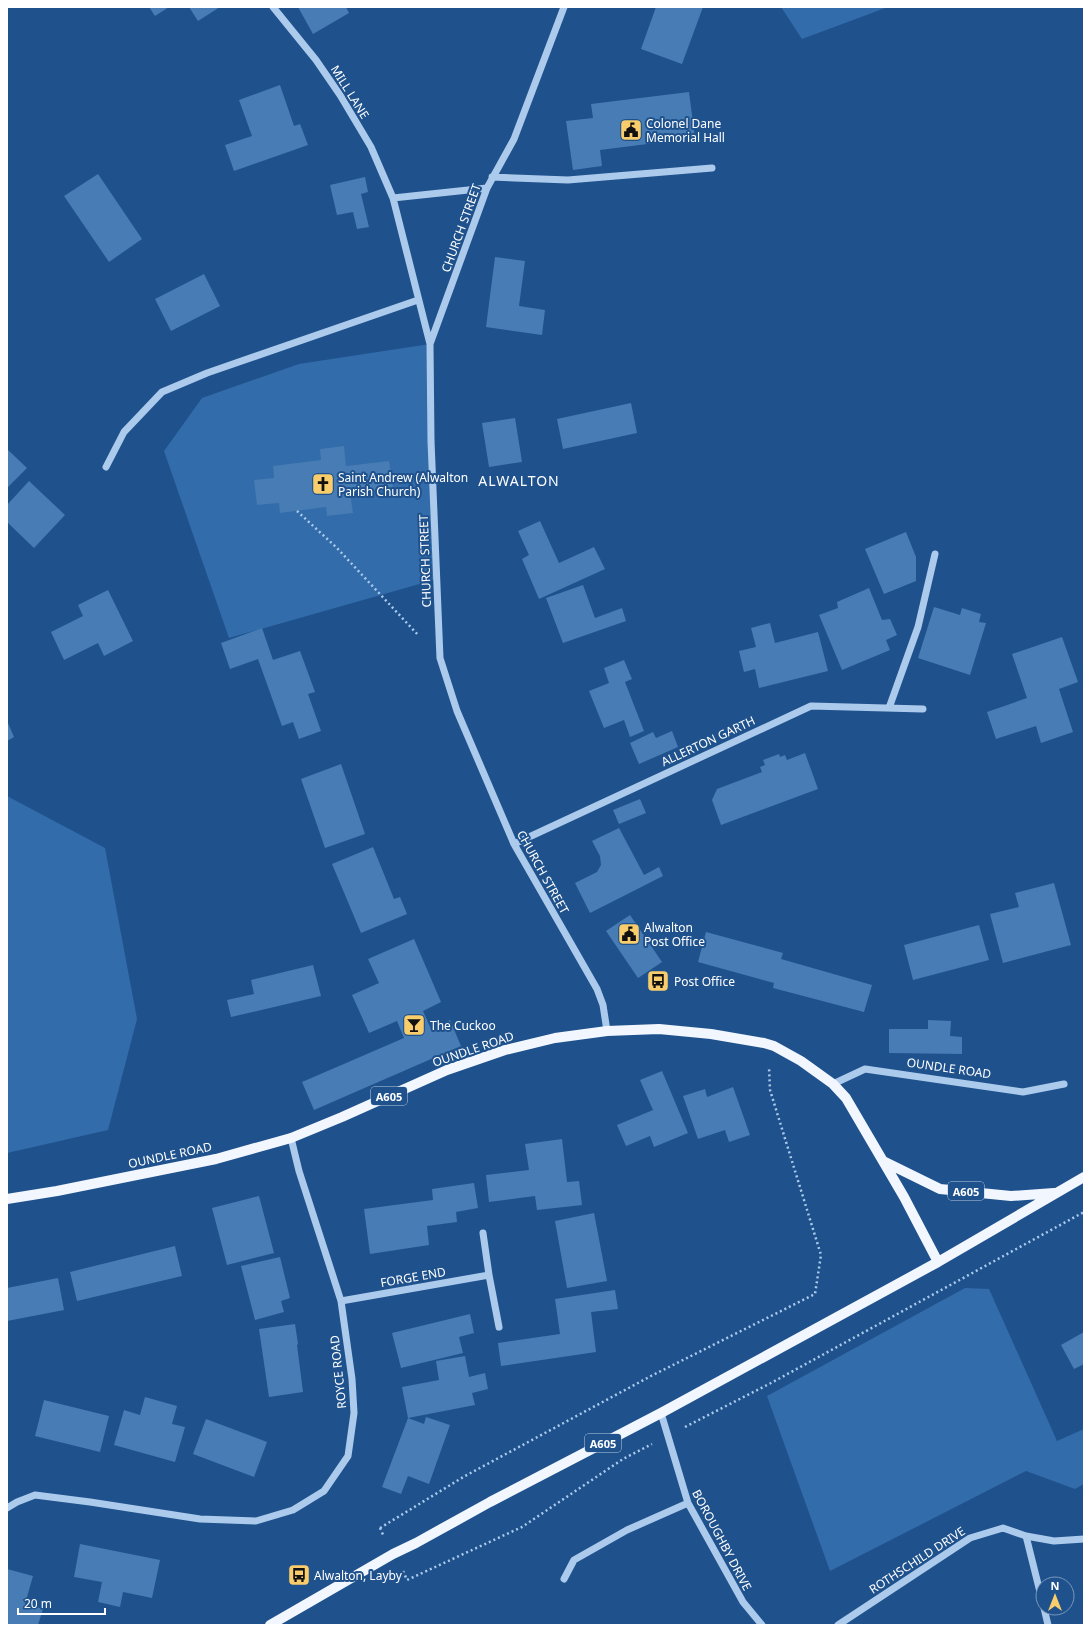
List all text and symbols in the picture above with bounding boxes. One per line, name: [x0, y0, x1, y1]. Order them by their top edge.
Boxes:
street label: MILL LANE: [327, 62, 373, 122]
place label: Colonel Dane Memorial Hall: [646, 115, 725, 146]
public building icon: Colonel Dane Memorial Hall: [618, 117, 644, 143]
street label: CHURCH STREET: [437, 181, 485, 275]
place label: Saint Andrew (Alwalton Parish Church): [338, 469, 468, 500]
church icon: Saint Andrew (Alwalton Parish Church): [310, 471, 336, 497]
district label: ALWALTON: [478, 471, 560, 490]
street label: CHURCH STREET: [415, 514, 435, 608]
street label: ALLERTON GARTH: [658, 712, 758, 770]
street label: CHURCH STREET: [513, 827, 573, 917]
place label: Alwalton Post Office: [644, 919, 705, 950]
public building icon: Alwalton Post Office: [616, 921, 642, 947]
bus stop icon: Post Office: [645, 968, 671, 994]
place label: Post Office: [674, 973, 735, 990]
bar icon: The Cuckoo: [401, 1012, 427, 1038]
place label: The Cuckoo: [430, 1017, 496, 1034]
street label: OUNDLE ROAD: [430, 1027, 516, 1071]
street label: OUNDLE ROAD: [906, 1054, 993, 1082]
road number: A605: [371, 1087, 407, 1105]
street label: OUNDLE ROAD: [127, 1138, 214, 1172]
road number: A605: [948, 1182, 984, 1200]
street label: FORGE END: [379, 1263, 447, 1291]
street label: ROYCE ROAD: [326, 1334, 350, 1410]
road number: A605: [585, 1434, 621, 1452]
street label: BOROUGHBY DRIVE: [688, 1486, 756, 1594]
street label: ROTHSCHILD DRIVE: [866, 1523, 968, 1597]
bus stop icon: Alwalton, Layby: [286, 1562, 312, 1588]
place label: Alwalton, Layby: [314, 1567, 403, 1584]
north arrow: [1035, 1576, 1075, 1616]
text: N: [1051, 1578, 1059, 1593]
scale bar: [18, 1590, 105, 1616]
text: 20 m: [24, 1595, 52, 1612]

